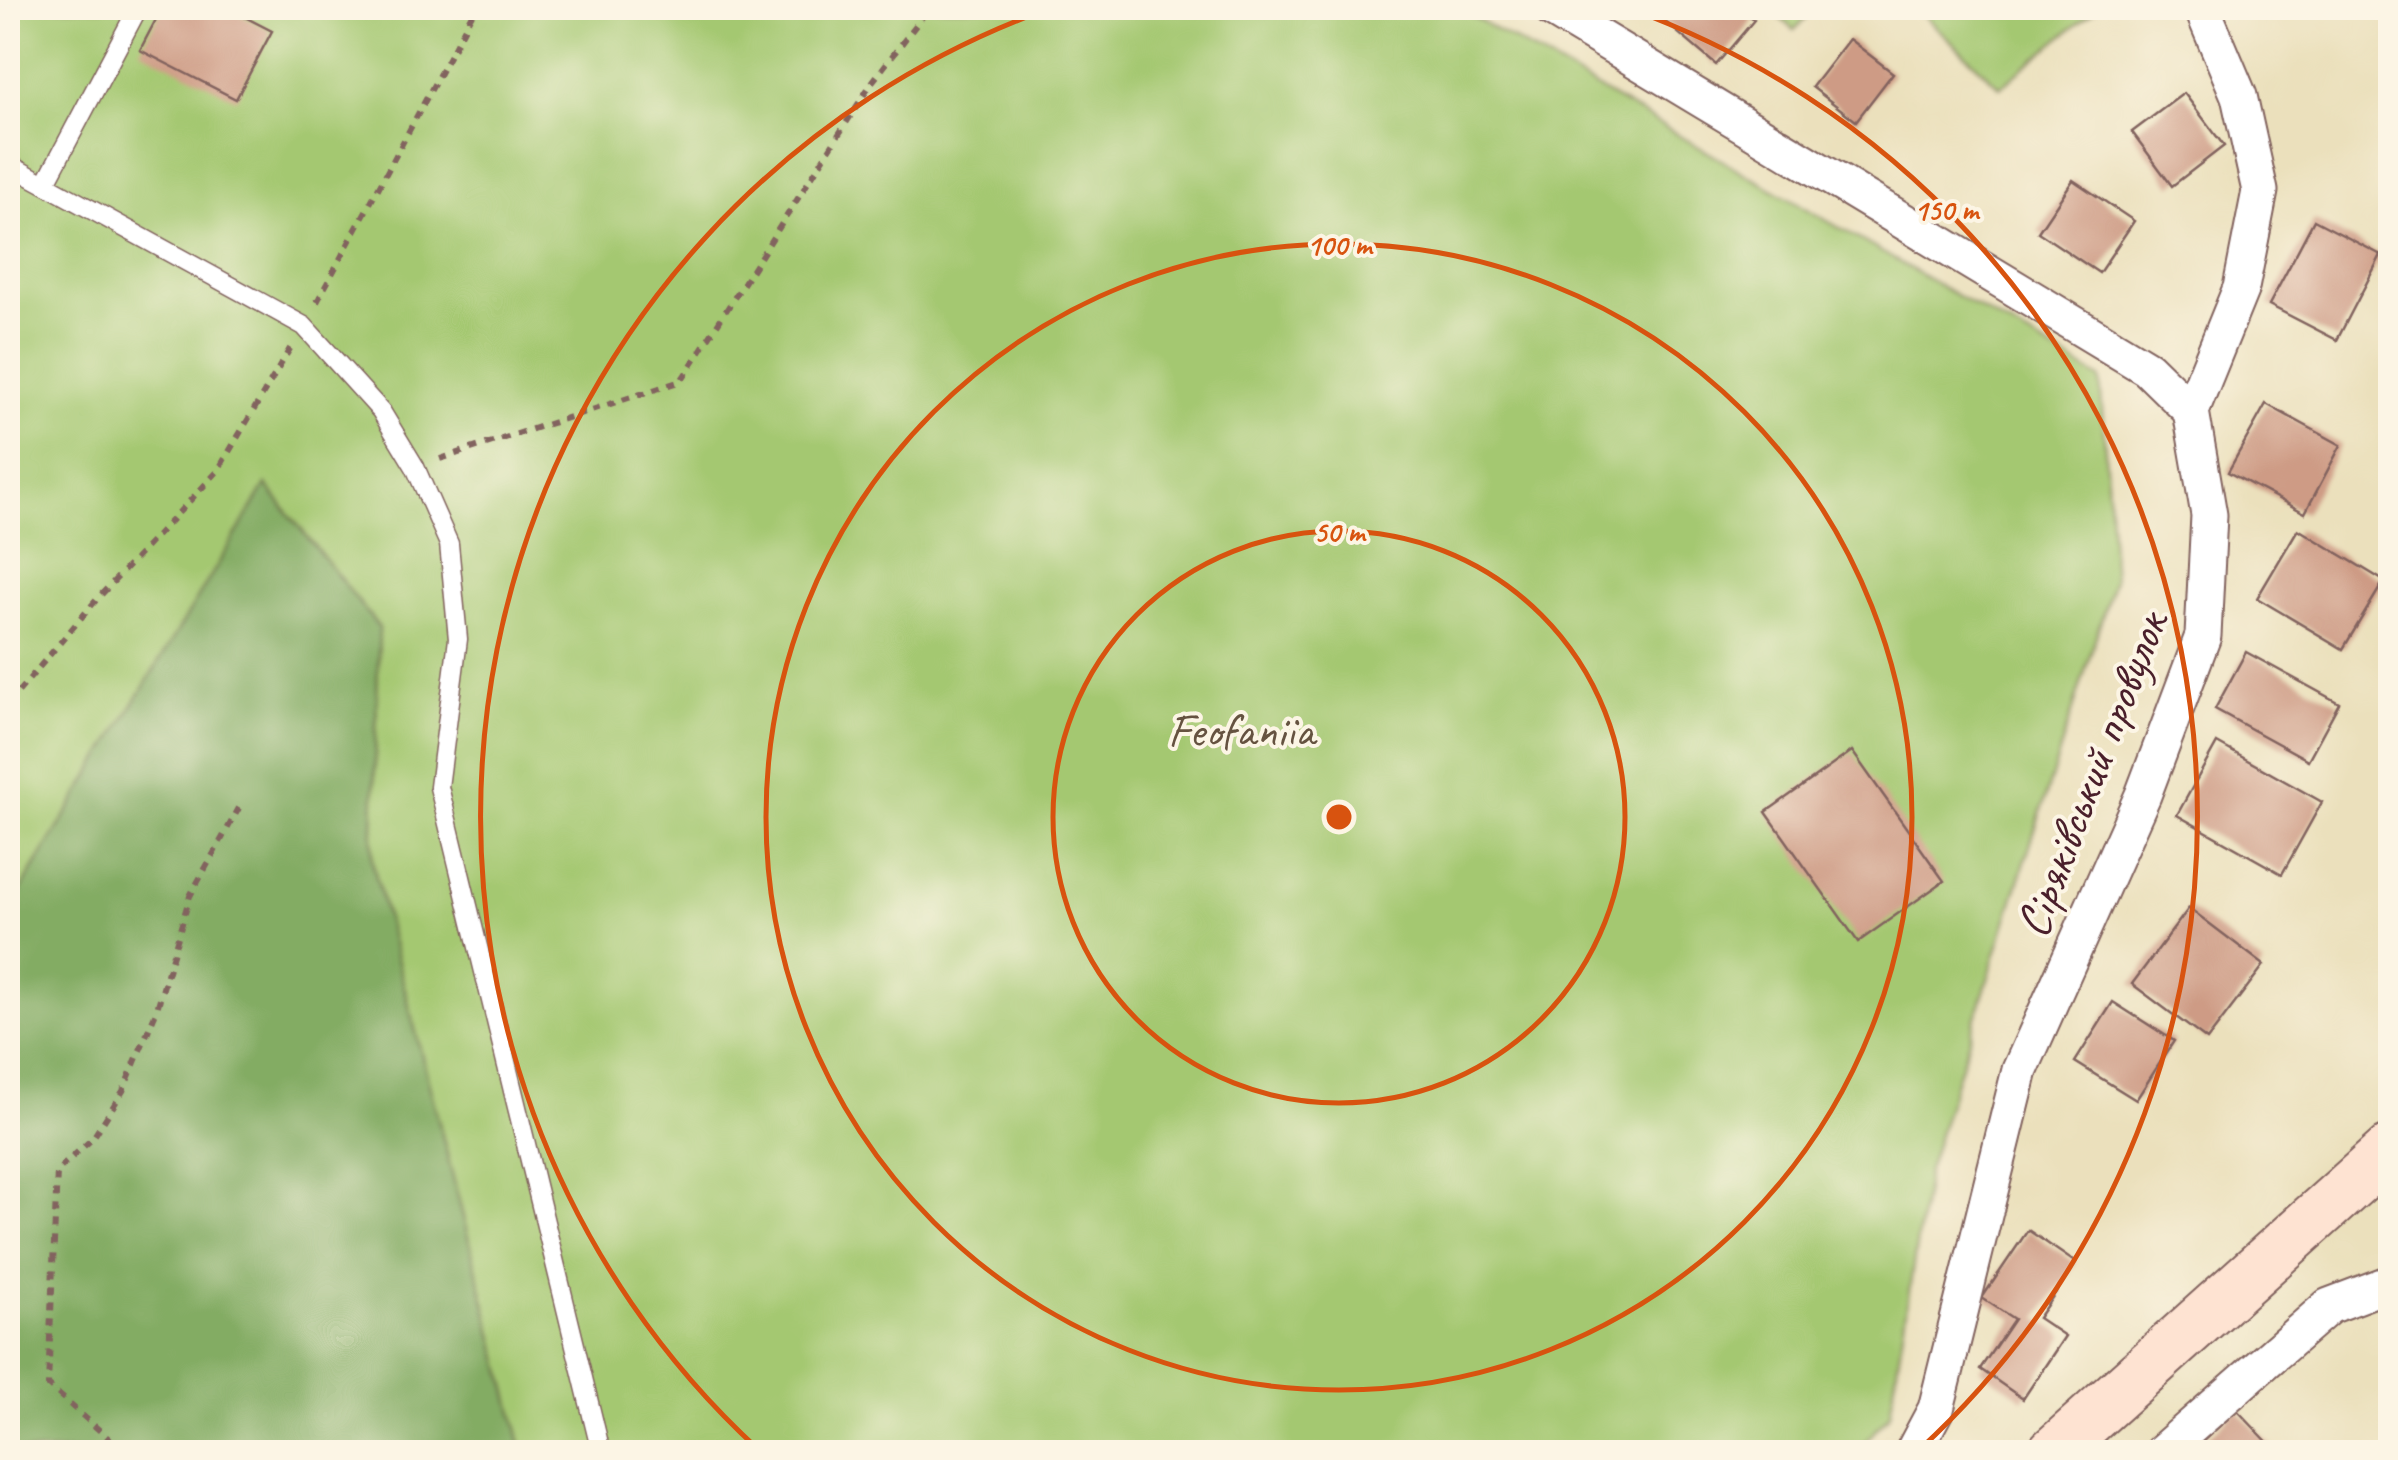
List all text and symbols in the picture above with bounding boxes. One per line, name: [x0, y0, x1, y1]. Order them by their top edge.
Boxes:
text: 150 m: [1914, 191, 1981, 229]
text: 100 m: [1307, 226, 1374, 264]
text: 50 m: [1314, 513, 1367, 551]
street label: Сіряківський провулок: [2001, 600, 2182, 945]
park label: Feofaniia: [1168, 700, 1319, 760]
centre of rings: [1321, 799, 1357, 835]

